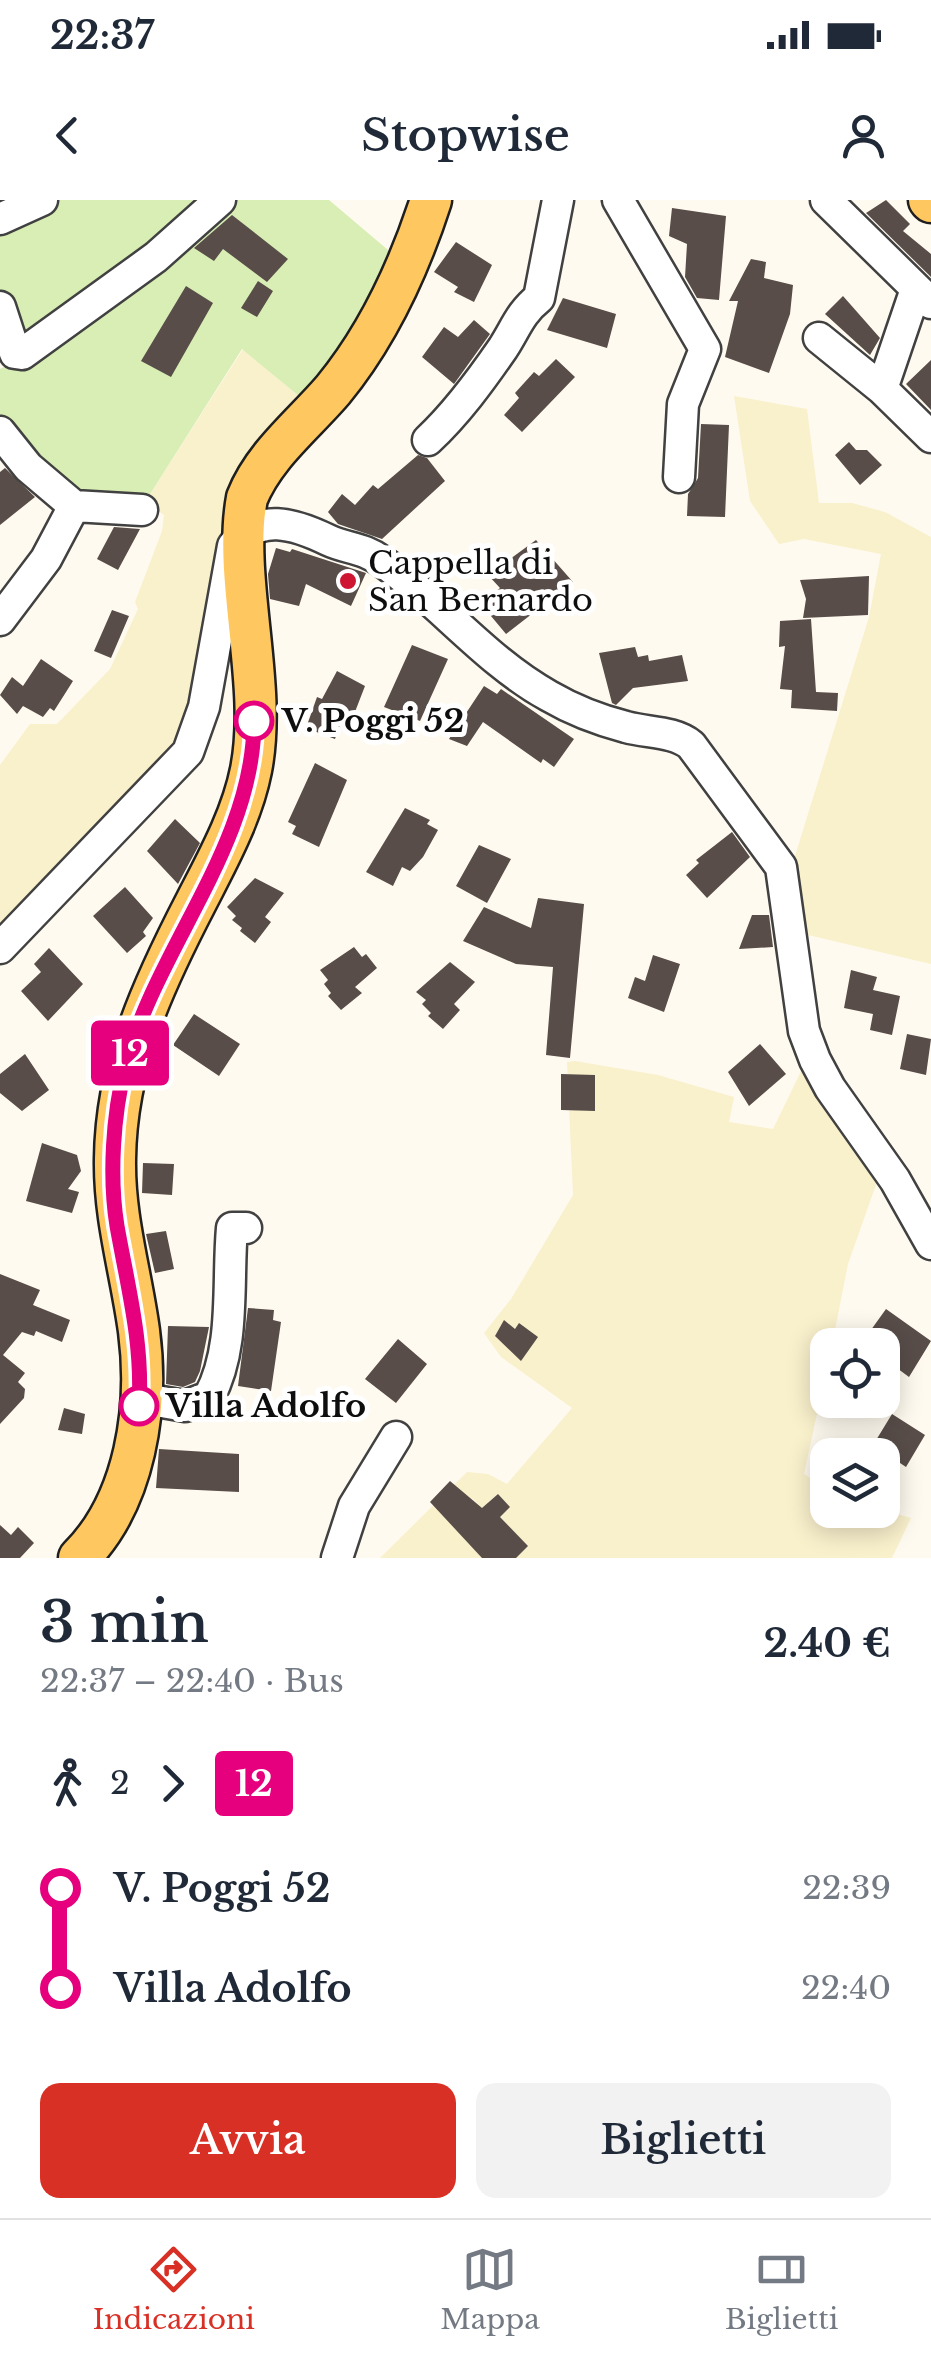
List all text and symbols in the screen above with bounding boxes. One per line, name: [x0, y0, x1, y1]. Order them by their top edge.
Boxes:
text: 22:37: [50, 12, 154, 59]
text: Stopwise: [361, 107, 570, 163]
icon: back: [40, 108, 95, 163]
icon: person: [836, 108, 891, 163]
place label: Cappella di San Bernardo: [368, 543, 593, 620]
marker: Cappella di San Bernardo: [337, 570, 359, 592]
place label: V. Poggi 52: [281, 701, 464, 741]
marker: V. Poggi 52: [235, 702, 273, 740]
line badge: 12: [85, 1020, 175, 1086]
text: 12: [111, 1032, 149, 1075]
map controls: [810, 1328, 900, 1528]
button: locate: [810, 1328, 900, 1418]
place label: Villa Adolfo: [165, 1386, 366, 1426]
marker: Villa Adolfo: [120, 1387, 158, 1425]
button: layers: [810, 1438, 900, 1528]
text: 3 min: [40, 1589, 209, 1657]
text: 2.40 €: [763, 1620, 891, 1667]
text: 22:37 – 22:40 · Bus: [40, 1661, 344, 1701]
icon: walk: [40, 1756, 95, 1811]
icon: forward: [145, 1756, 200, 1811]
text: 12: [235, 1762, 273, 1805]
text: 2: [110, 1763, 130, 1803]
text: V. Poggi 52: [114, 1865, 330, 1912]
text: 22:39: [802, 1868, 891, 1908]
text: Villa Adolfo: [114, 1965, 352, 2012]
text: 22:40: [801, 1968, 891, 2008]
button: Avvia: [40, 2083, 456, 2198]
button: Biglietti: [476, 2083, 891, 2198]
tab: Indicazioni: [93, 2242, 255, 2337]
tab: Mappa: [440, 2242, 540, 2337]
tab: Biglietti: [725, 2242, 838, 2337]

